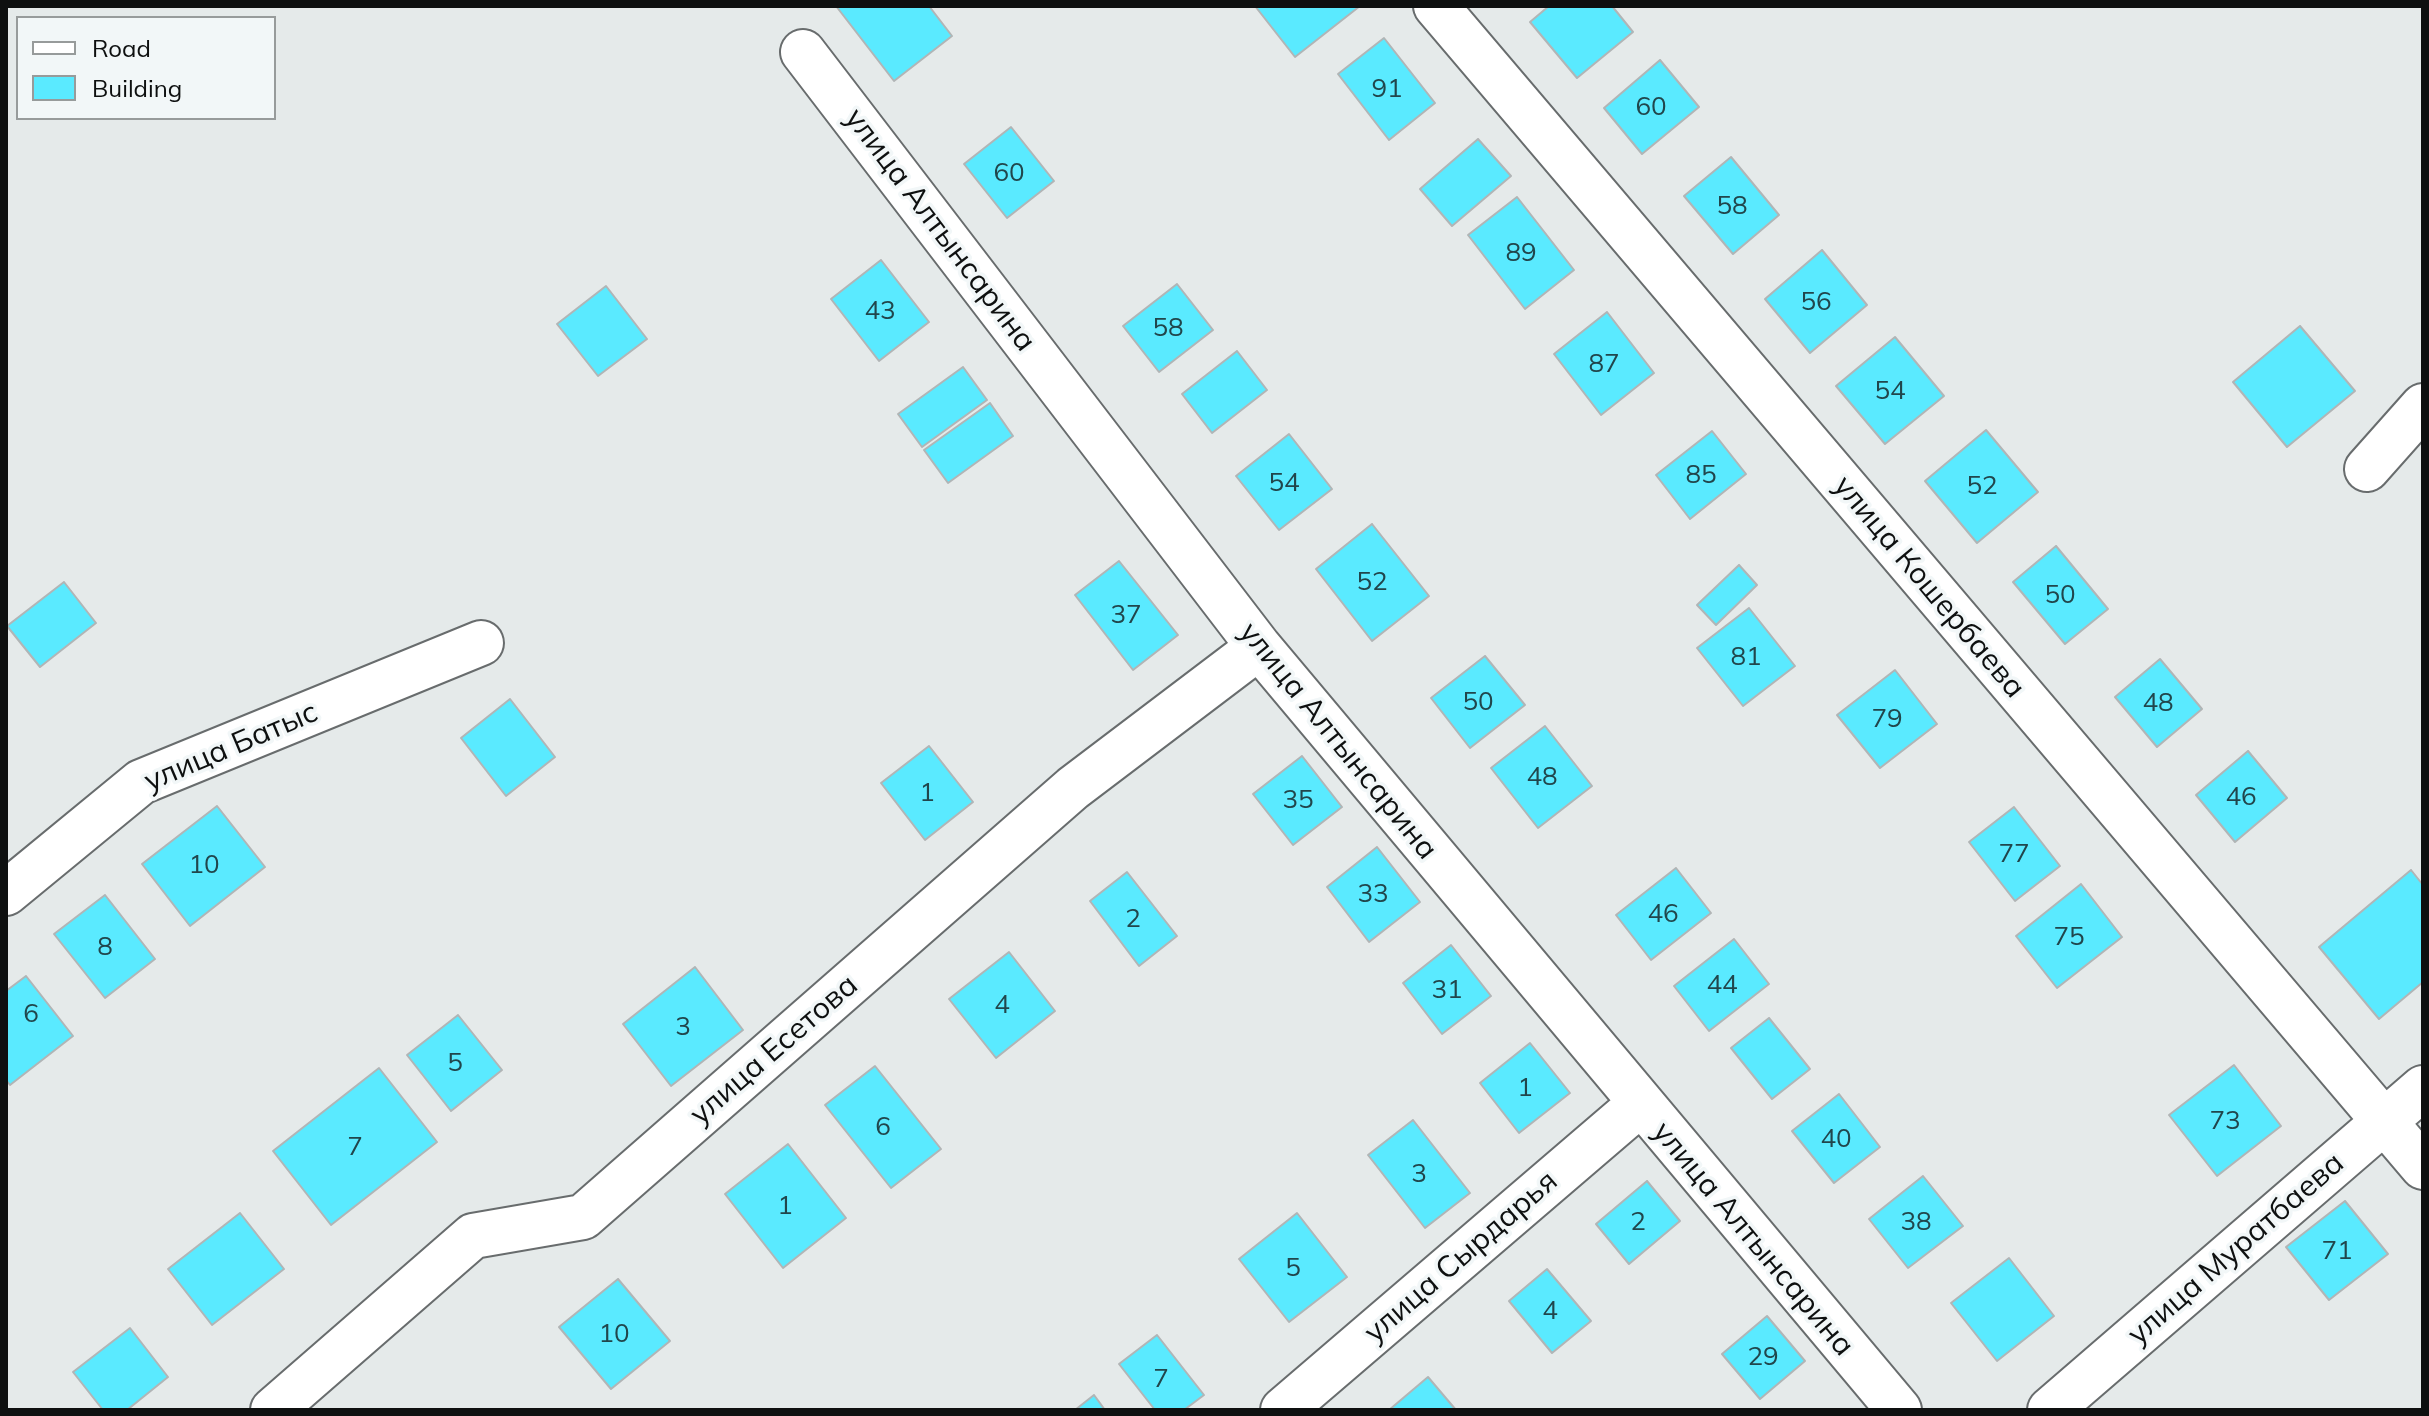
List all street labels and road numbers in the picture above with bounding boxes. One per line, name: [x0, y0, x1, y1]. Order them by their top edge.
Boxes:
street label: улица Алтынсарина: [837, 102, 1043, 358]
street label: улица Кошербаева: [1826, 469, 2032, 705]
street label: улица Алтынсарина: [1231, 615, 1445, 867]
street label: улица Батыс: [139, 694, 323, 800]
street label: улица Есетова: [683, 967, 865, 1133]
street label: улица Алтынсарина: [1645, 1115, 1861, 1363]
street label: улица Муратбаева: [2120, 1145, 2352, 1353]
street label: улица Сырдарья: [1357, 1163, 1565, 1351]

